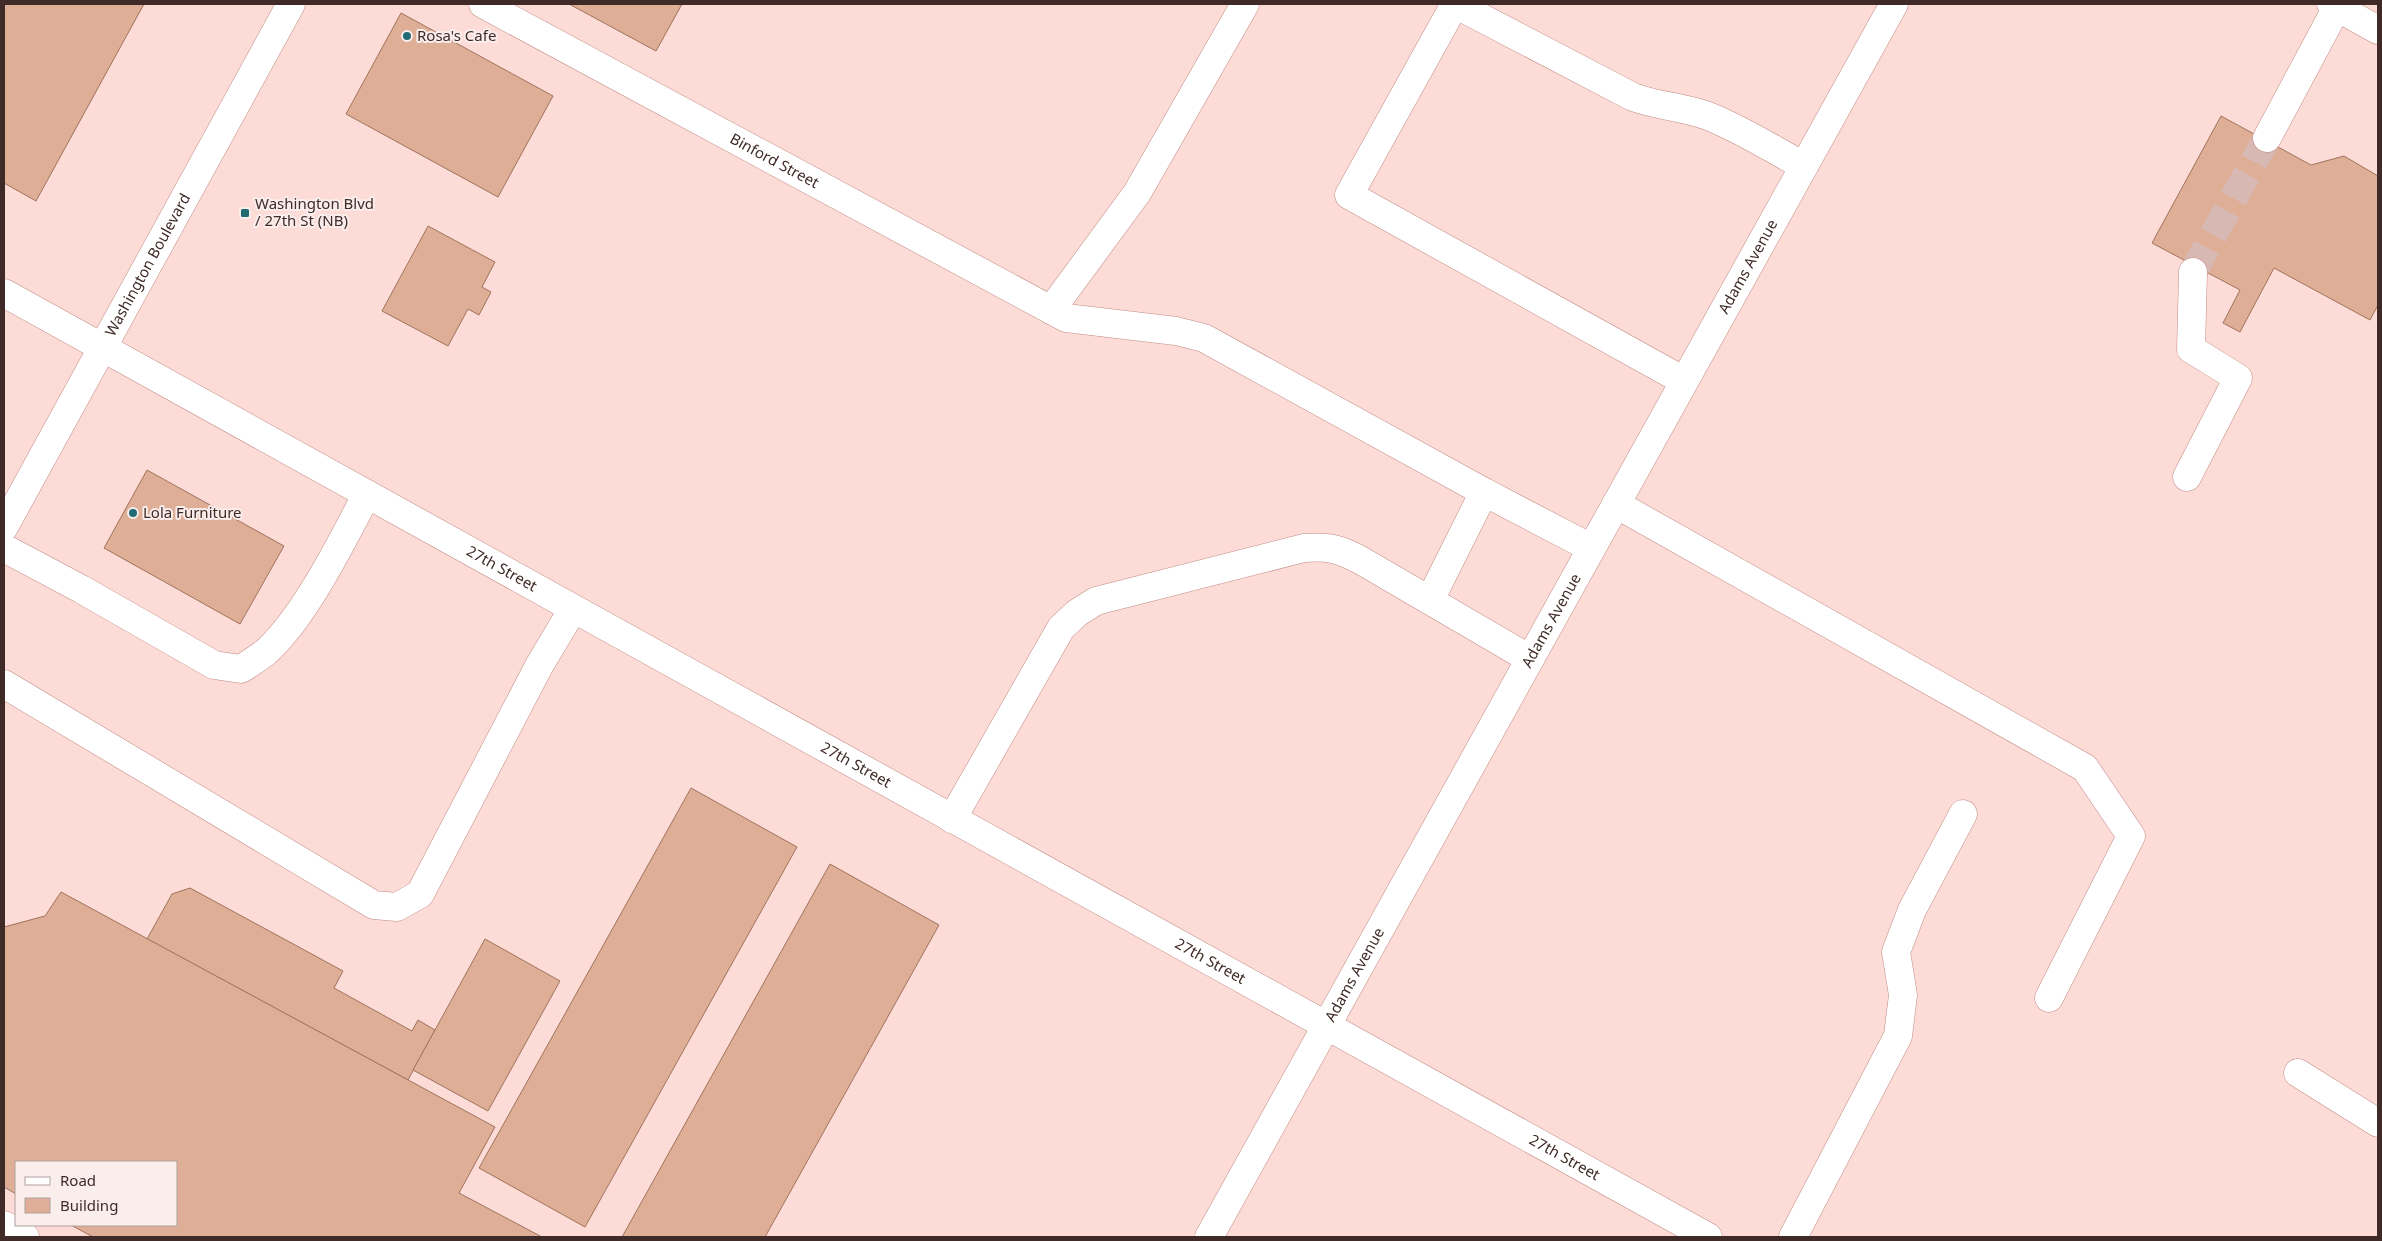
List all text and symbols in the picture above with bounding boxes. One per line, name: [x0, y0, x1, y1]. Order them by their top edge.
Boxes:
place label: Rosa's Cafe: [417, 25, 496, 45]
marker: Rosa's Cafe: [401, 30, 413, 42]
street label: Binford Street: [727, 128, 823, 192]
street label: Washington Boulevard: [100, 189, 194, 339]
place label: Washington Blvd / 27th St (NB): [255, 193, 374, 230]
marker: Washington Blvd / 27th St (NB): [239, 207, 251, 219]
street label: Adams Avenue: [1713, 215, 1781, 317]
place label: Lola Furniture: [143, 502, 242, 522]
marker: Lola Furniture: [127, 507, 139, 519]
street label: 27th Street: [463, 540, 542, 596]
street label: Adams Avenue: [1516, 569, 1585, 671]
street label: 27th Street: [818, 737, 896, 792]
street label: Adams Avenue: [1320, 923, 1388, 1025]
street label: 27th Street: [1172, 933, 1250, 988]
street label: 27th Street: [1526, 1129, 1604, 1185]
legend: [15, 1161, 178, 1226]
text: Road: [60, 1170, 96, 1190]
text: Building: [60, 1195, 118, 1215]

